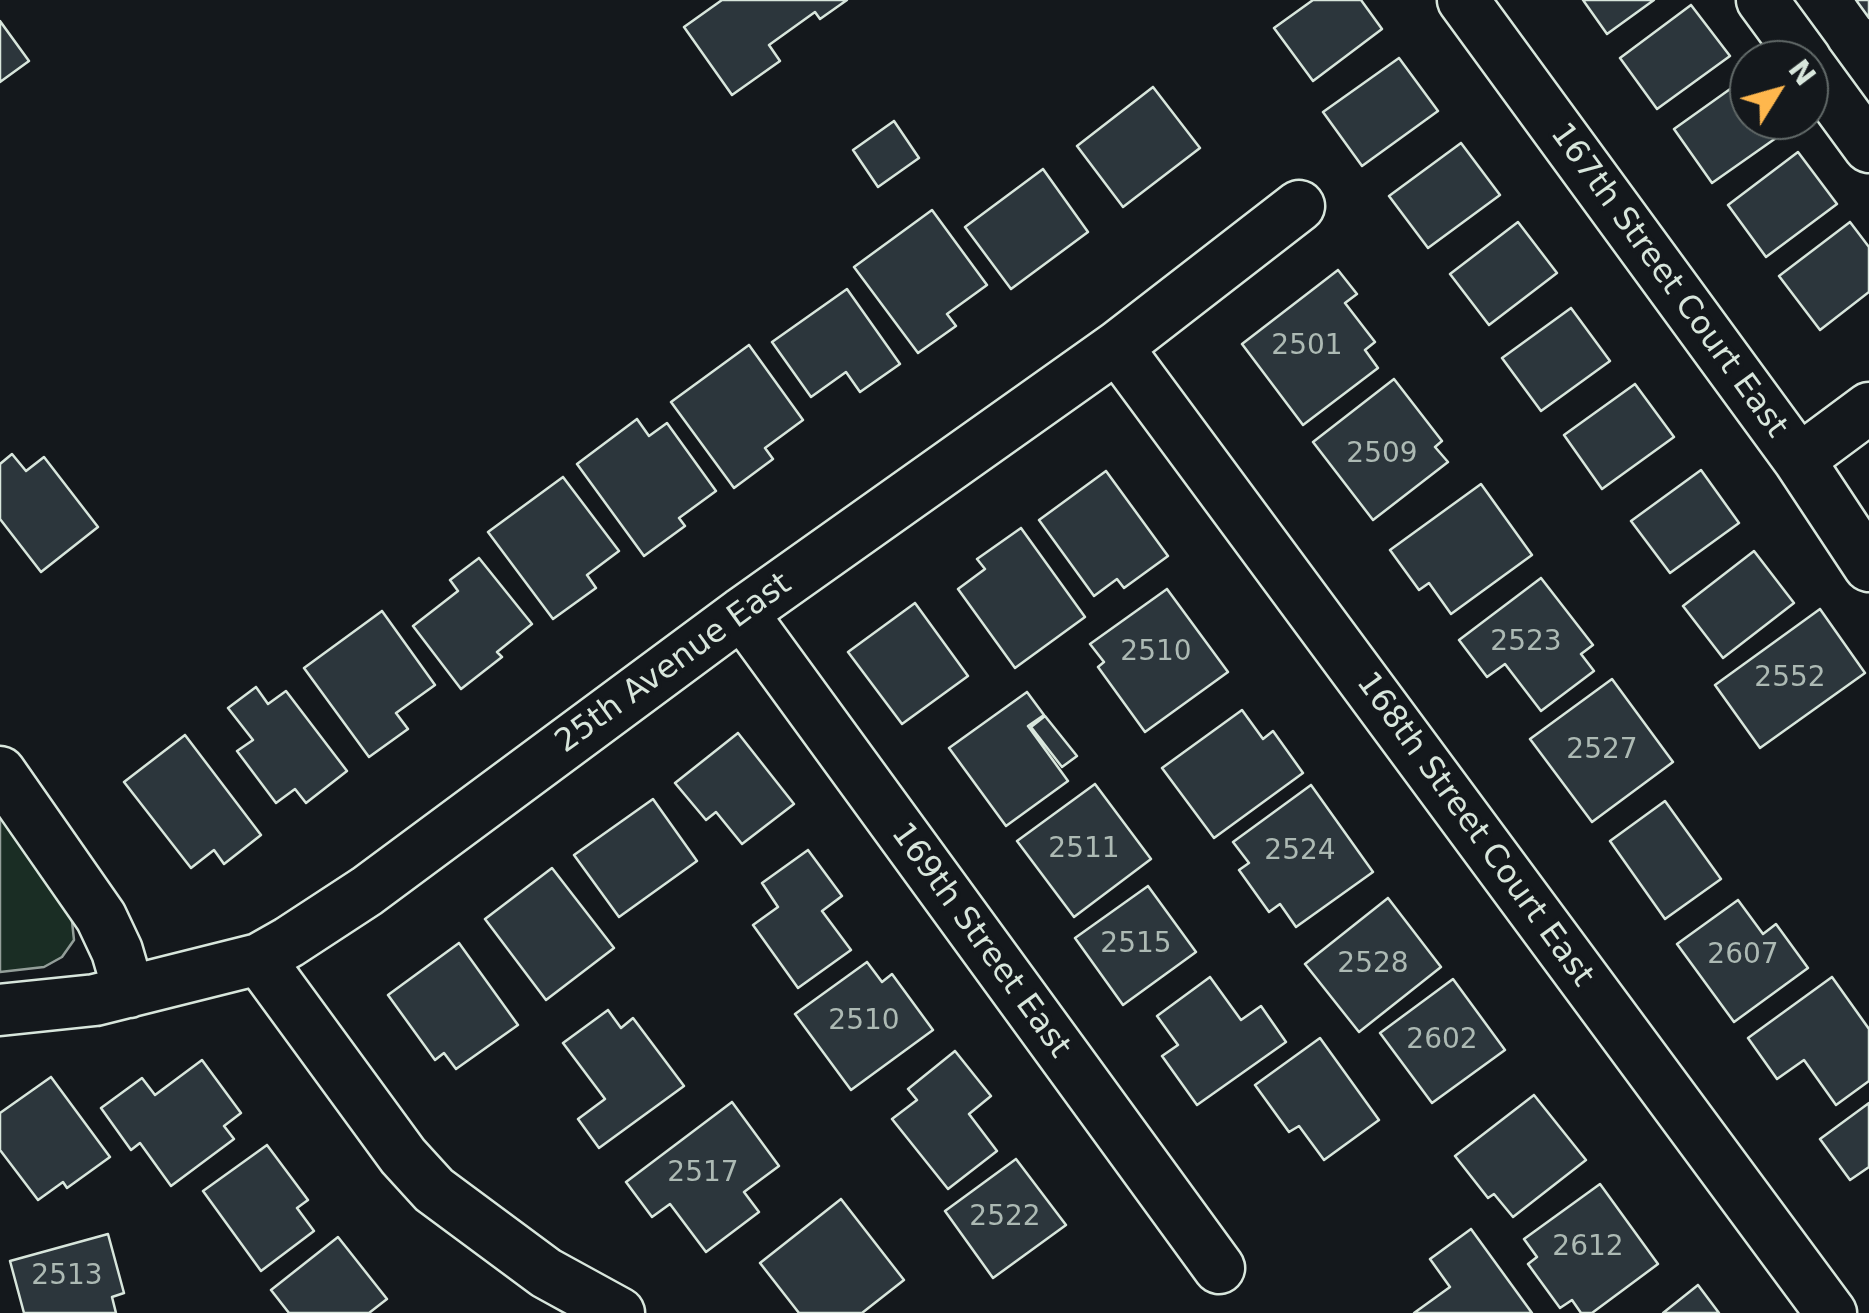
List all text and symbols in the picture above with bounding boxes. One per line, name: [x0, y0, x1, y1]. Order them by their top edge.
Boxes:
north arrow: [1729, 40, 1829, 140]
text: N: [1782, 54, 1822, 92]
street label: 167th Street Court East: [1541, 117, 1795, 445]
house number: 2501: [1271, 330, 1343, 364]
house number: 2509: [1346, 438, 1418, 472]
street label: 25th Avenue East: [549, 566, 799, 762]
house number: 2523: [1490, 626, 1562, 660]
house number: 2510: [1120, 636, 1192, 670]
house number: 2552: [1754, 662, 1826, 696]
street label: 168th Street Court East: [1347, 666, 1601, 994]
house number: 2527: [1566, 734, 1638, 768]
street label: 169th Street East: [882, 816, 1078, 1066]
house number: 2511: [1048, 833, 1120, 867]
house number: 2524: [1264, 835, 1336, 869]
house number: 2515: [1100, 928, 1172, 962]
house number: 2607: [1707, 939, 1779, 973]
house number: 2528: [1337, 948, 1409, 982]
house number: 2510: [828, 1005, 900, 1039]
house number: 2602: [1406, 1024, 1478, 1058]
house number: 2517: [667, 1157, 739, 1191]
house number: 2522: [969, 1201, 1041, 1235]
house number: 2612: [1552, 1231, 1624, 1265]
house number: 2513: [31, 1260, 103, 1294]

